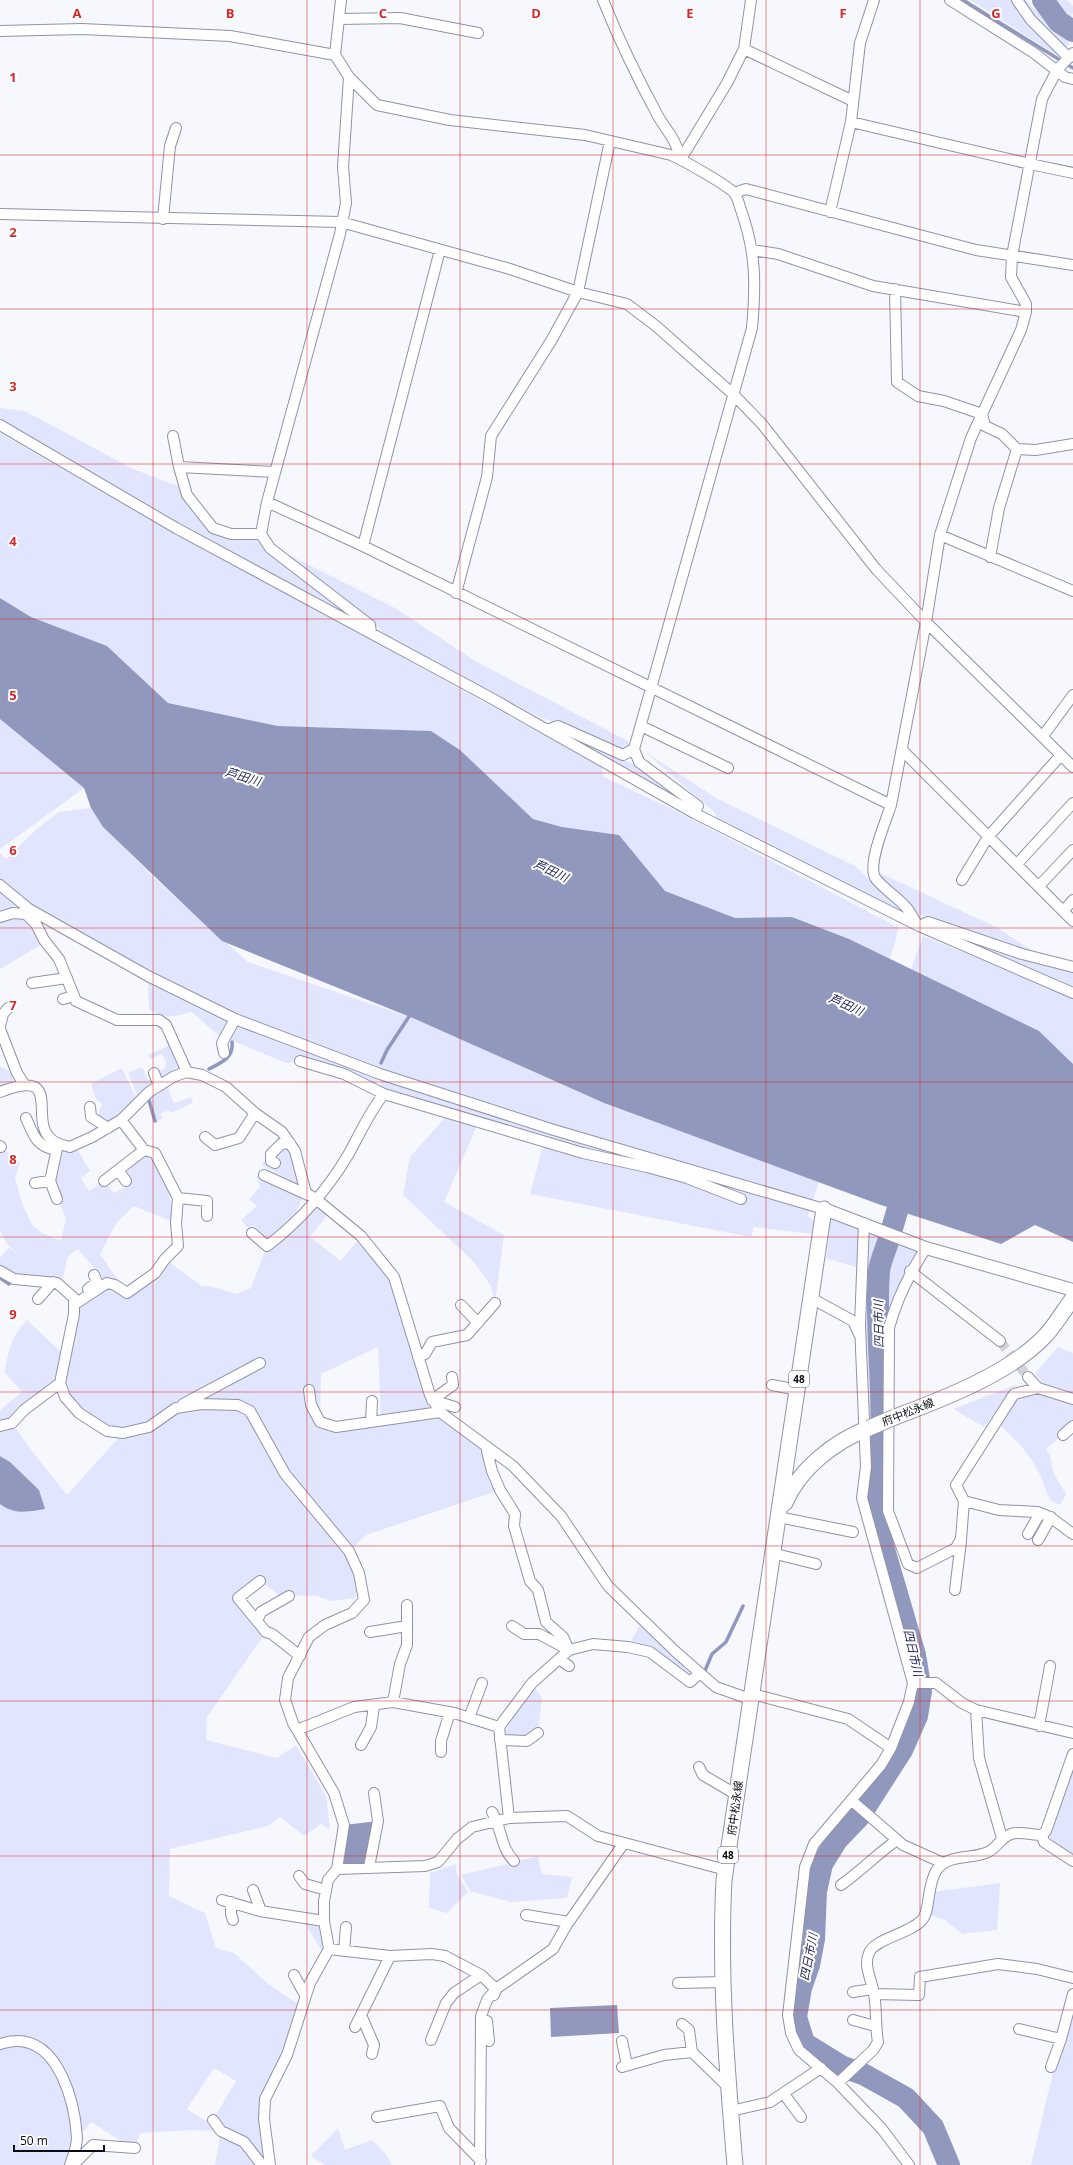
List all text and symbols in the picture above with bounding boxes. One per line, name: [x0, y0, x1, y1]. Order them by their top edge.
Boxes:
text: A: [73, 4, 82, 22]
text: B: [226, 4, 235, 22]
text: C: [379, 4, 387, 22]
text: D: [531, 4, 541, 22]
text: E: [686, 4, 694, 22]
text: F: [839, 4, 847, 22]
text: G: [991, 4, 1001, 22]
text: 1: [9, 68, 17, 86]
text: 2: [9, 223, 17, 241]
text: 3: [9, 377, 17, 395]
text: 4: [9, 532, 17, 550]
text: 5: [9, 686, 17, 704]
water label: 芦田川: [223, 763, 265, 790]
text: 6: [9, 841, 17, 859]
water label: 芦田川: [531, 855, 573, 887]
water label: 芦田川: [826, 989, 868, 1020]
text: 7: [9, 996, 17, 1014]
text: 8: [9, 1150, 17, 1168]
water label: 四日市川: [870, 1298, 887, 1348]
text: 9: [9, 1305, 17, 1323]
road number: 48: [789, 1371, 809, 1387]
street label: 府中松永線: [880, 1394, 936, 1429]
water label: 四日市川: [900, 1628, 928, 1680]
street label: 府中松永線: [723, 1780, 746, 1836]
road number: 48: [718, 1847, 738, 1863]
water label: 四日市川: [796, 1930, 822, 1982]
scale bar: [14, 2127, 104, 2153]
text: 50 m: [20, 2132, 48, 2149]

